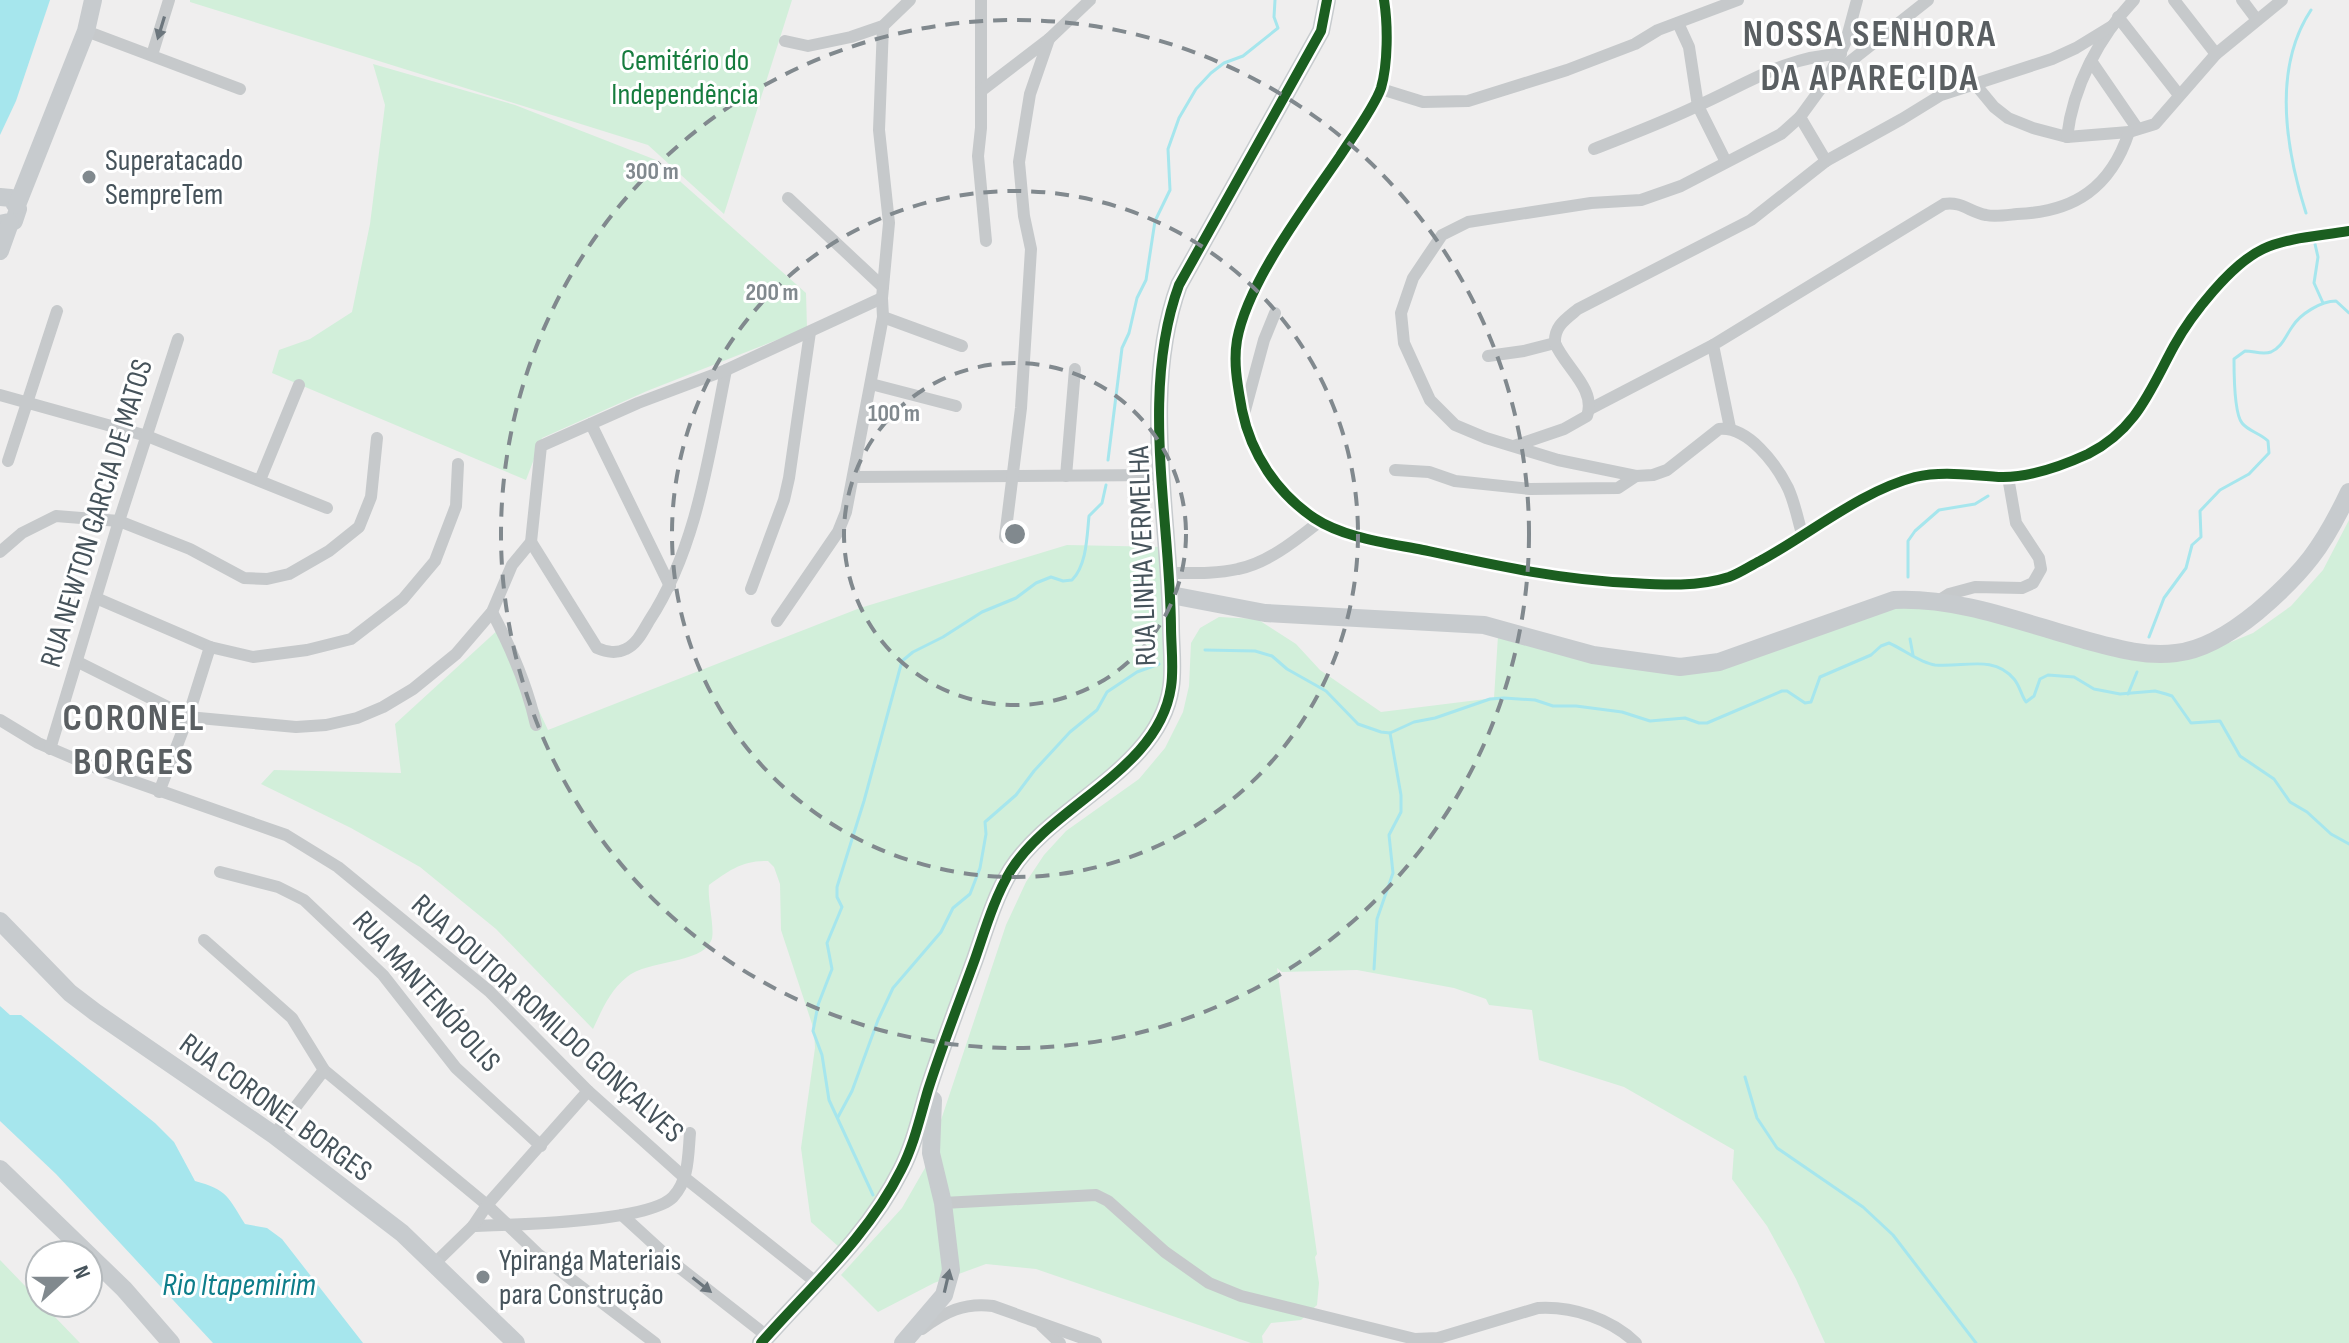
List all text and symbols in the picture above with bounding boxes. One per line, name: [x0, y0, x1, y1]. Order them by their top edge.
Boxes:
district label: NOSSA SENHORA DA APARECIDA: [1743, 12, 1997, 101]
one-way arrow: [154, 16, 167, 40]
park label: Cemitério do Independência: [611, 43, 759, 113]
place label: Superatacado SempreTem: [105, 143, 243, 213]
text: 300 m: [625, 157, 679, 186]
marker: Superatacado SempreTem: [80, 168, 98, 186]
text: 200 m: [745, 278, 799, 307]
street label: RUA NEWTON GARCIA DE MATOS: [33, 355, 161, 672]
text: 100 m: [868, 399, 920, 428]
street label: RUA LINHA VERMELHA: [1121, 445, 1165, 667]
centre of rings: [1001, 520, 1029, 548]
district label: CORONEL BORGES: [63, 696, 205, 785]
street label: RUA DOUTOR ROMILDO GONÇALVES: [404, 887, 691, 1151]
street label: RUA MANTENÓPOLIS: [345, 904, 508, 1080]
street label: RUA CORONEL BORGES: [172, 1026, 379, 1190]
north arrow: [24, 1239, 104, 1319]
place label: Ypiranga Materiais para Construção: [499, 1243, 681, 1313]
text: N: [67, 1262, 96, 1283]
water label: Rio Itapemirim: [162, 1266, 316, 1305]
marker: Ypiranga Materiais para Construção: [474, 1268, 492, 1286]
one-way arrow: [942, 1268, 954, 1293]
one-way arrow: [692, 1276, 712, 1292]

